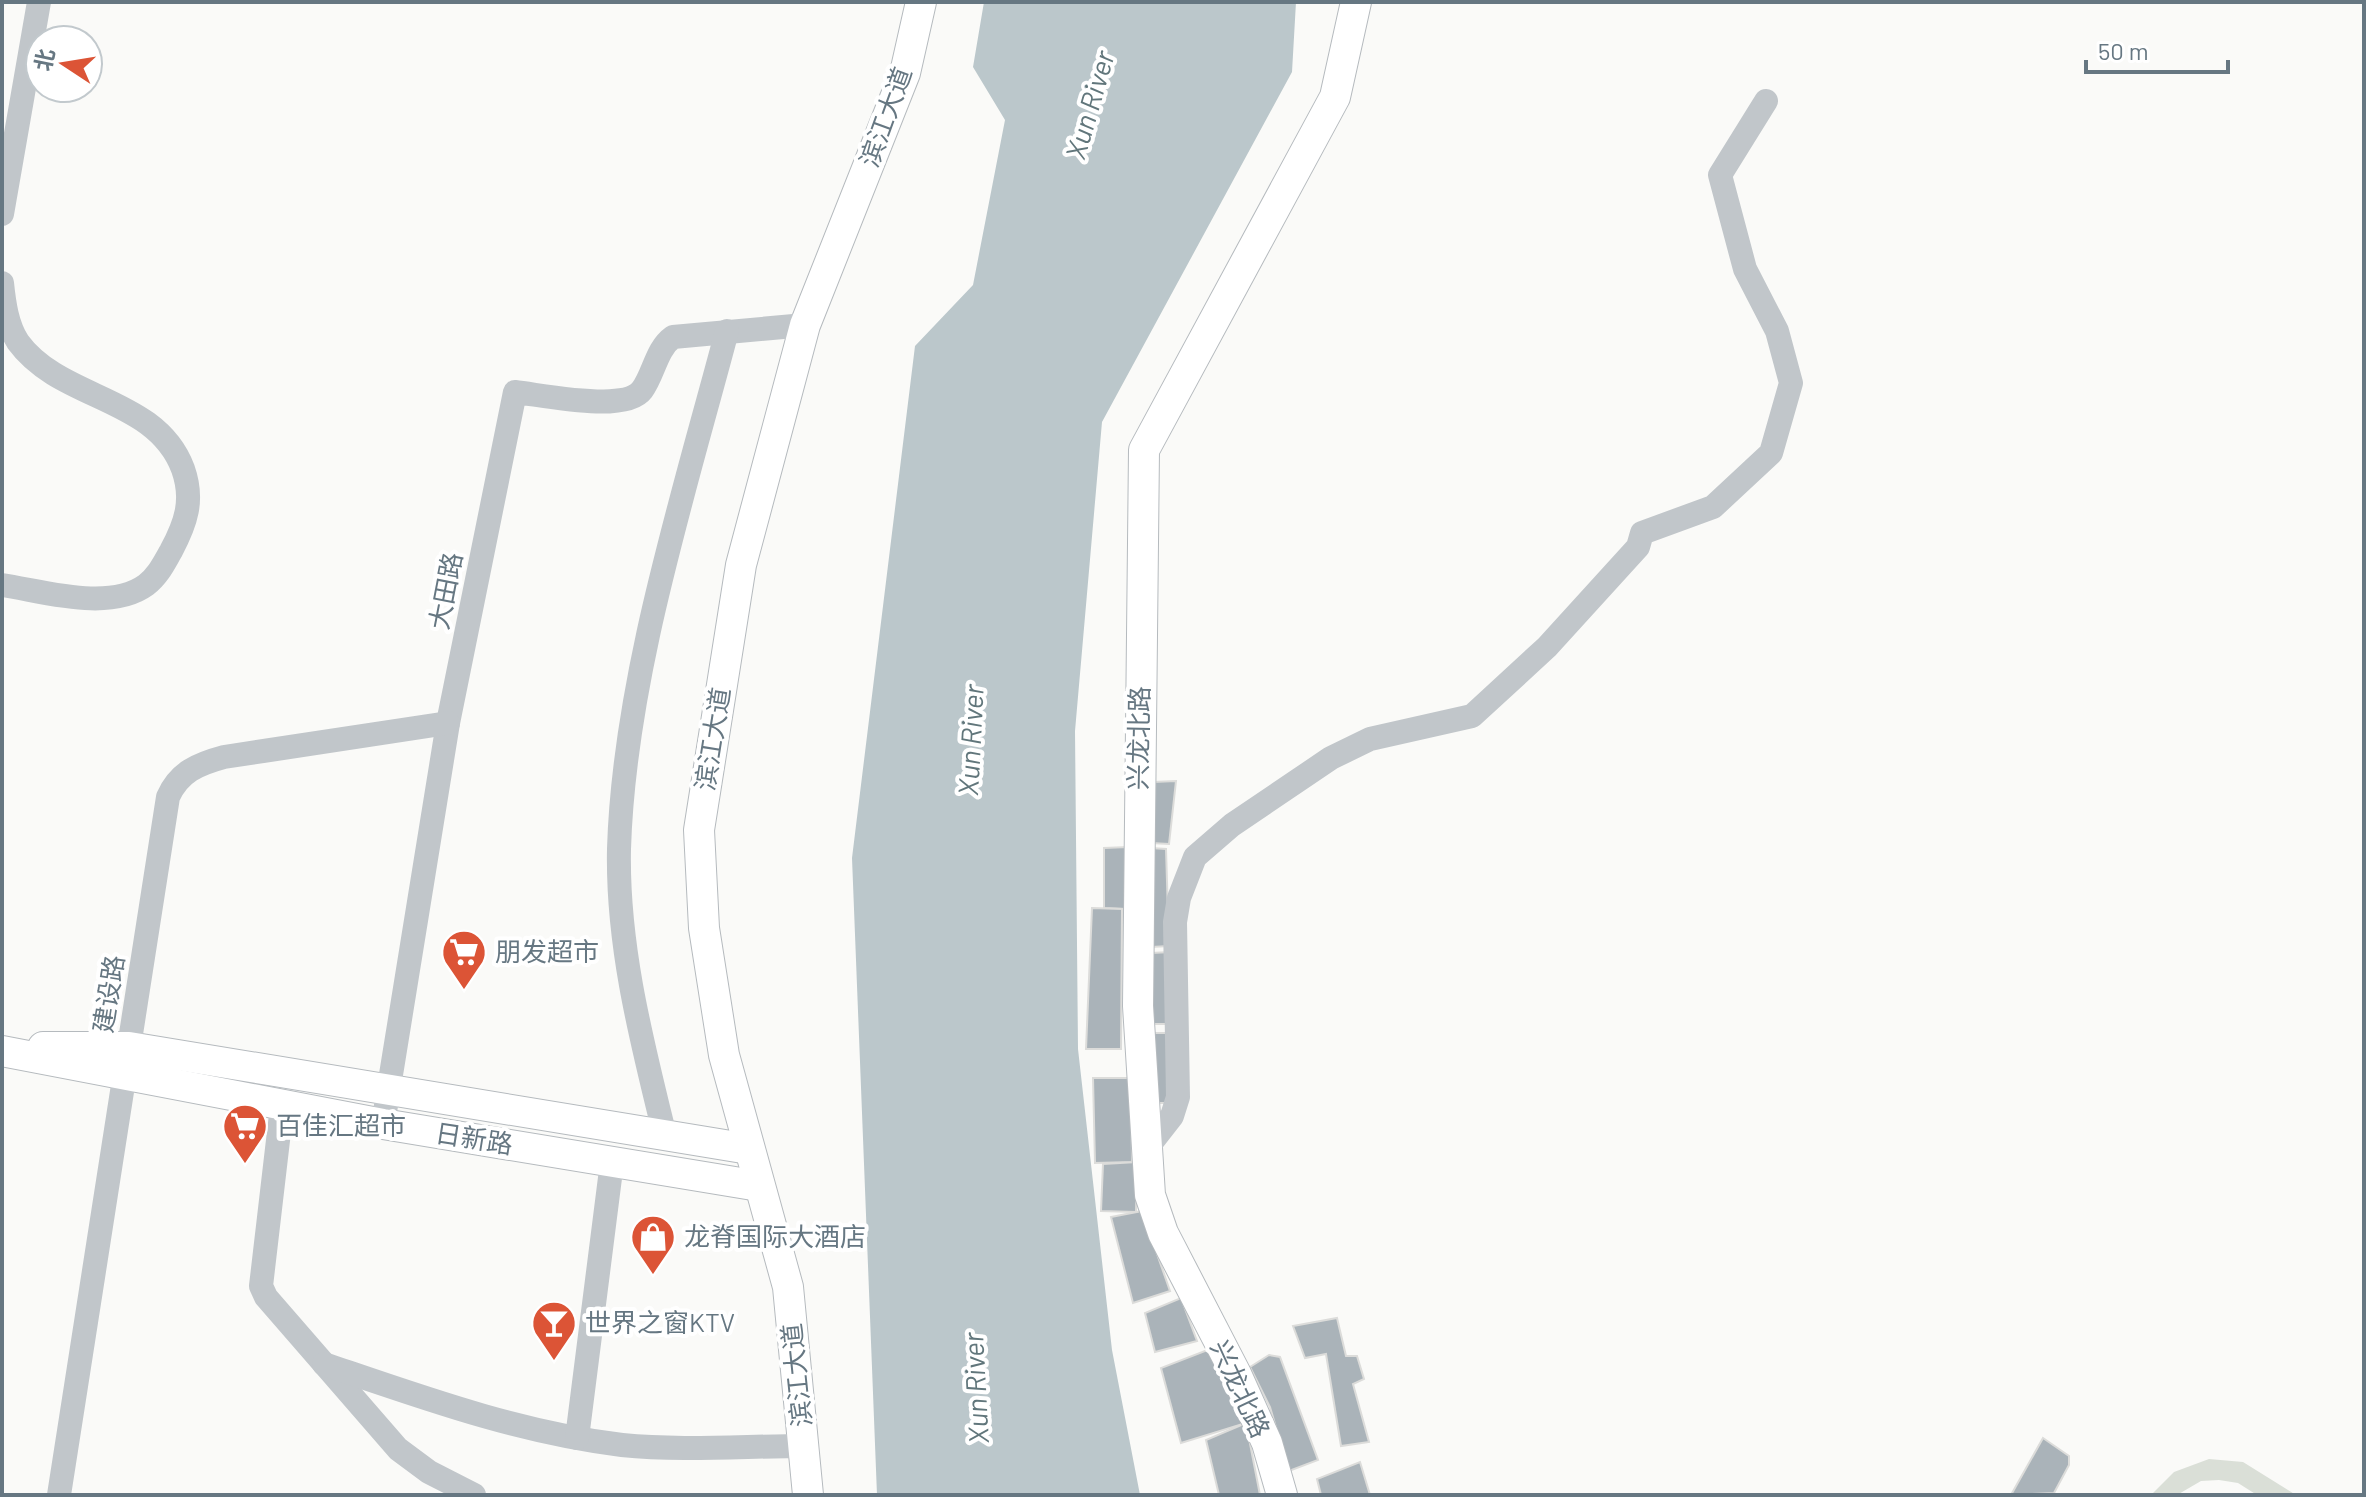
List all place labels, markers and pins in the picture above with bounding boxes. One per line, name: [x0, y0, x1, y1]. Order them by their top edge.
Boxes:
supermarket icon: 朋发超市: [440, 928, 488, 991]
place label: 朋发超市: [495, 935, 599, 966]
supermarket icon: 百佳汇超市: [221, 1102, 269, 1165]
place label: 百佳汇超市: [276, 1109, 406, 1140]
shop icon: 龙脊国际大酒店: [629, 1213, 677, 1276]
place label: 龙脊国际大酒店: [684, 1220, 866, 1251]
bar icon: 世界之窗KTV: [530, 1299, 578, 1362]
place label: 世界之窗KTV: [585, 1306, 735, 1337]

